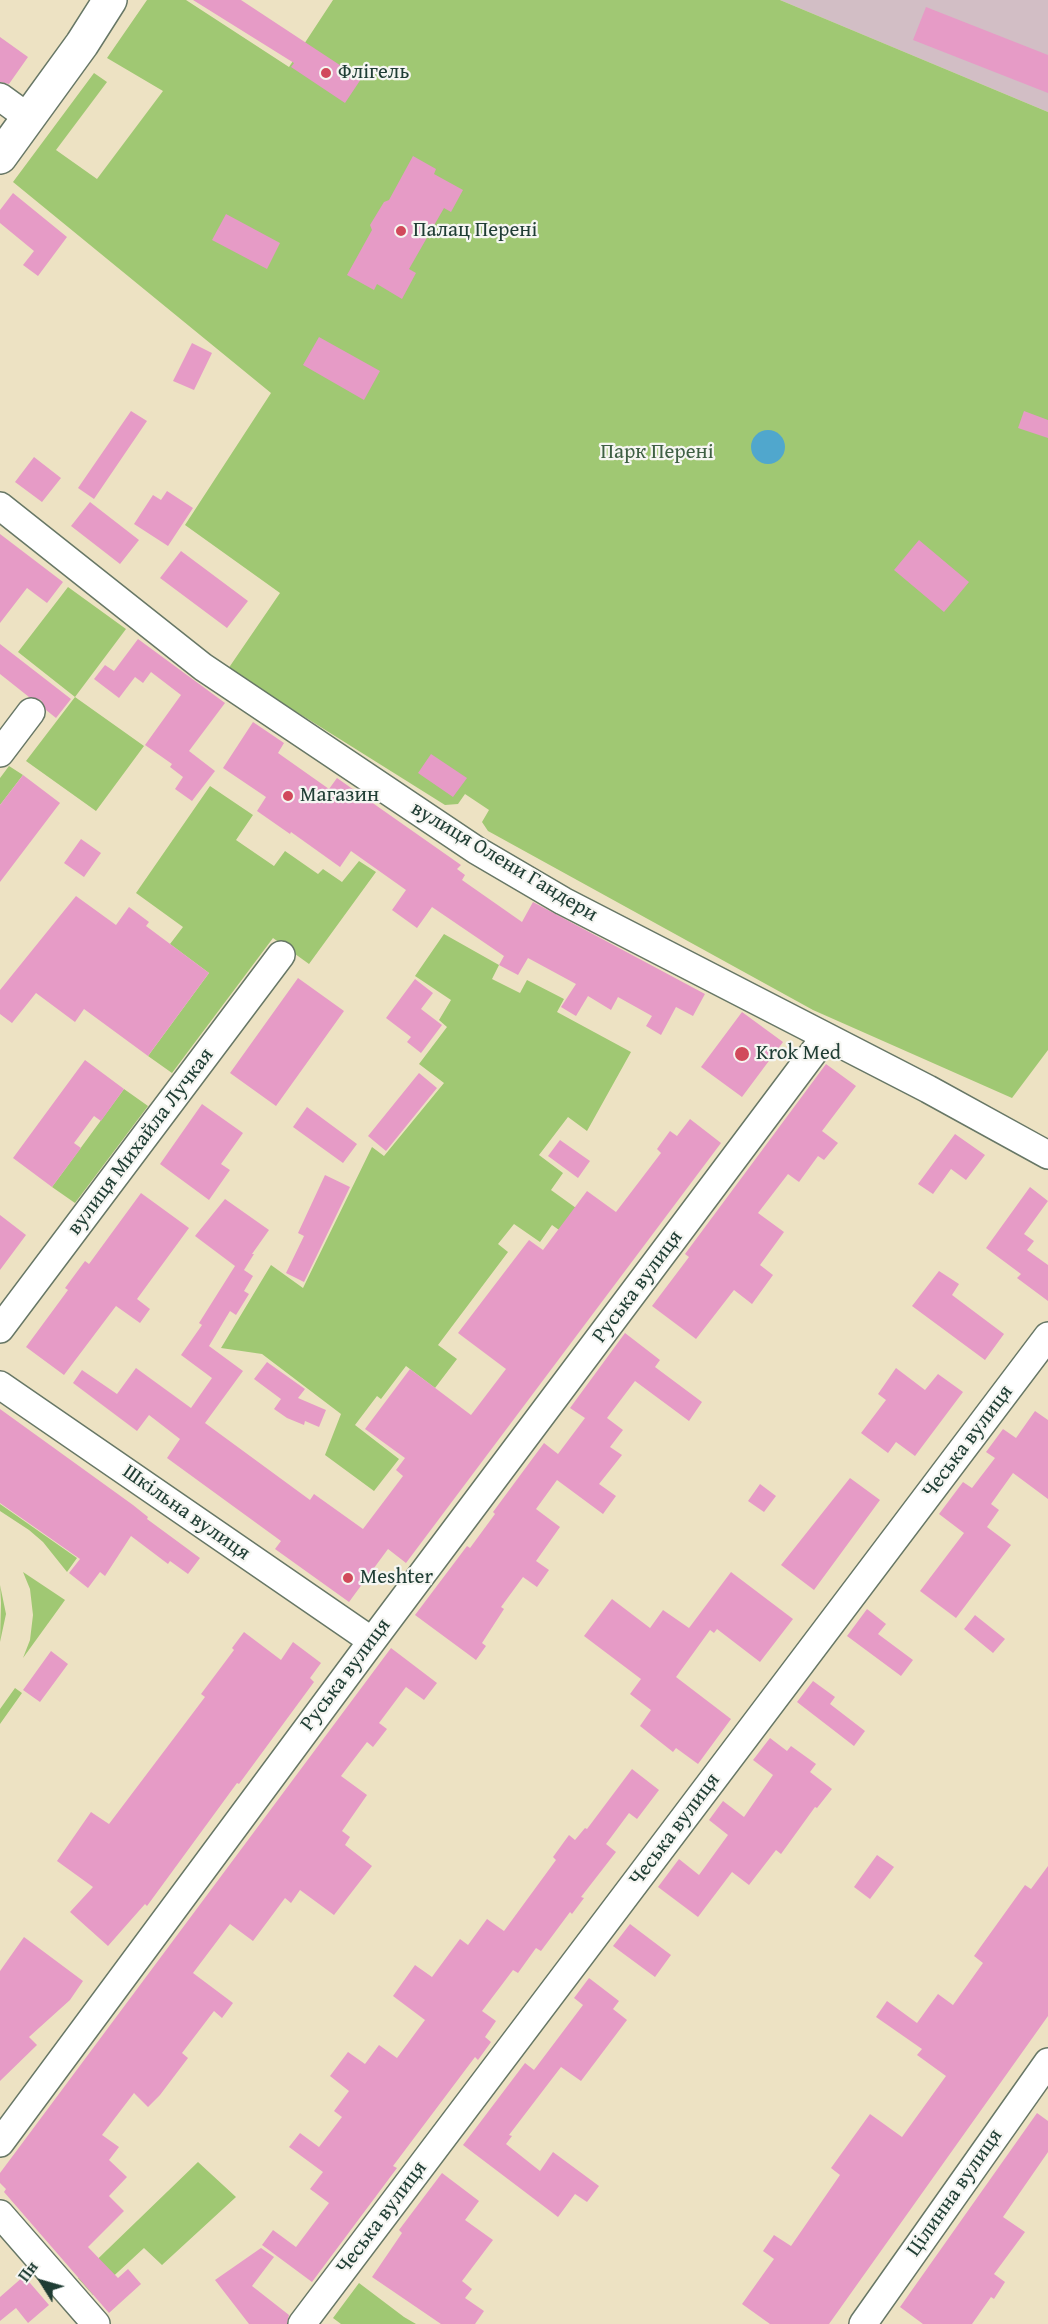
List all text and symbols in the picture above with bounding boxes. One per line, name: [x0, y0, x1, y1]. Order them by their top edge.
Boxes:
place label: Флігель: [338, 60, 409, 86]
marker: Флігель: [319, 66, 333, 80]
place label: Палац Перені: [413, 218, 537, 244]
marker: Палац Перені: [394, 224, 408, 238]
park label: Парк Перені: [600, 440, 714, 466]
place label: Магазин: [300, 783, 379, 809]
marker: Магазин: [281, 789, 295, 803]
street label: вулиця Олени Гандери: [406, 796, 602, 928]
place label: Krok Med: [756, 1041, 841, 1067]
street label: вулиця Михайла Лучкая: [63, 1044, 219, 1240]
marker: Krok Med: [733, 1045, 751, 1063]
street label: Руська вулиця: [587, 1226, 689, 1348]
street label: Чеська вулиця: [917, 1380, 1019, 1504]
street label: Шкільна вулиця: [117, 1460, 255, 1566]
place label: Meshter: [360, 1565, 433, 1591]
marker: Meshter: [341, 1571, 355, 1585]
street label: Руська вулиця: [295, 1614, 397, 1736]
street label: Чеська вулиця: [624, 1768, 726, 1892]
street label: Цілинна вулиця: [902, 2124, 1008, 2262]
street label: Чеська вулиця: [331, 2156, 433, 2280]
north arrow: [12, 2252, 72, 2312]
text: Пн: [12, 2256, 43, 2287]

